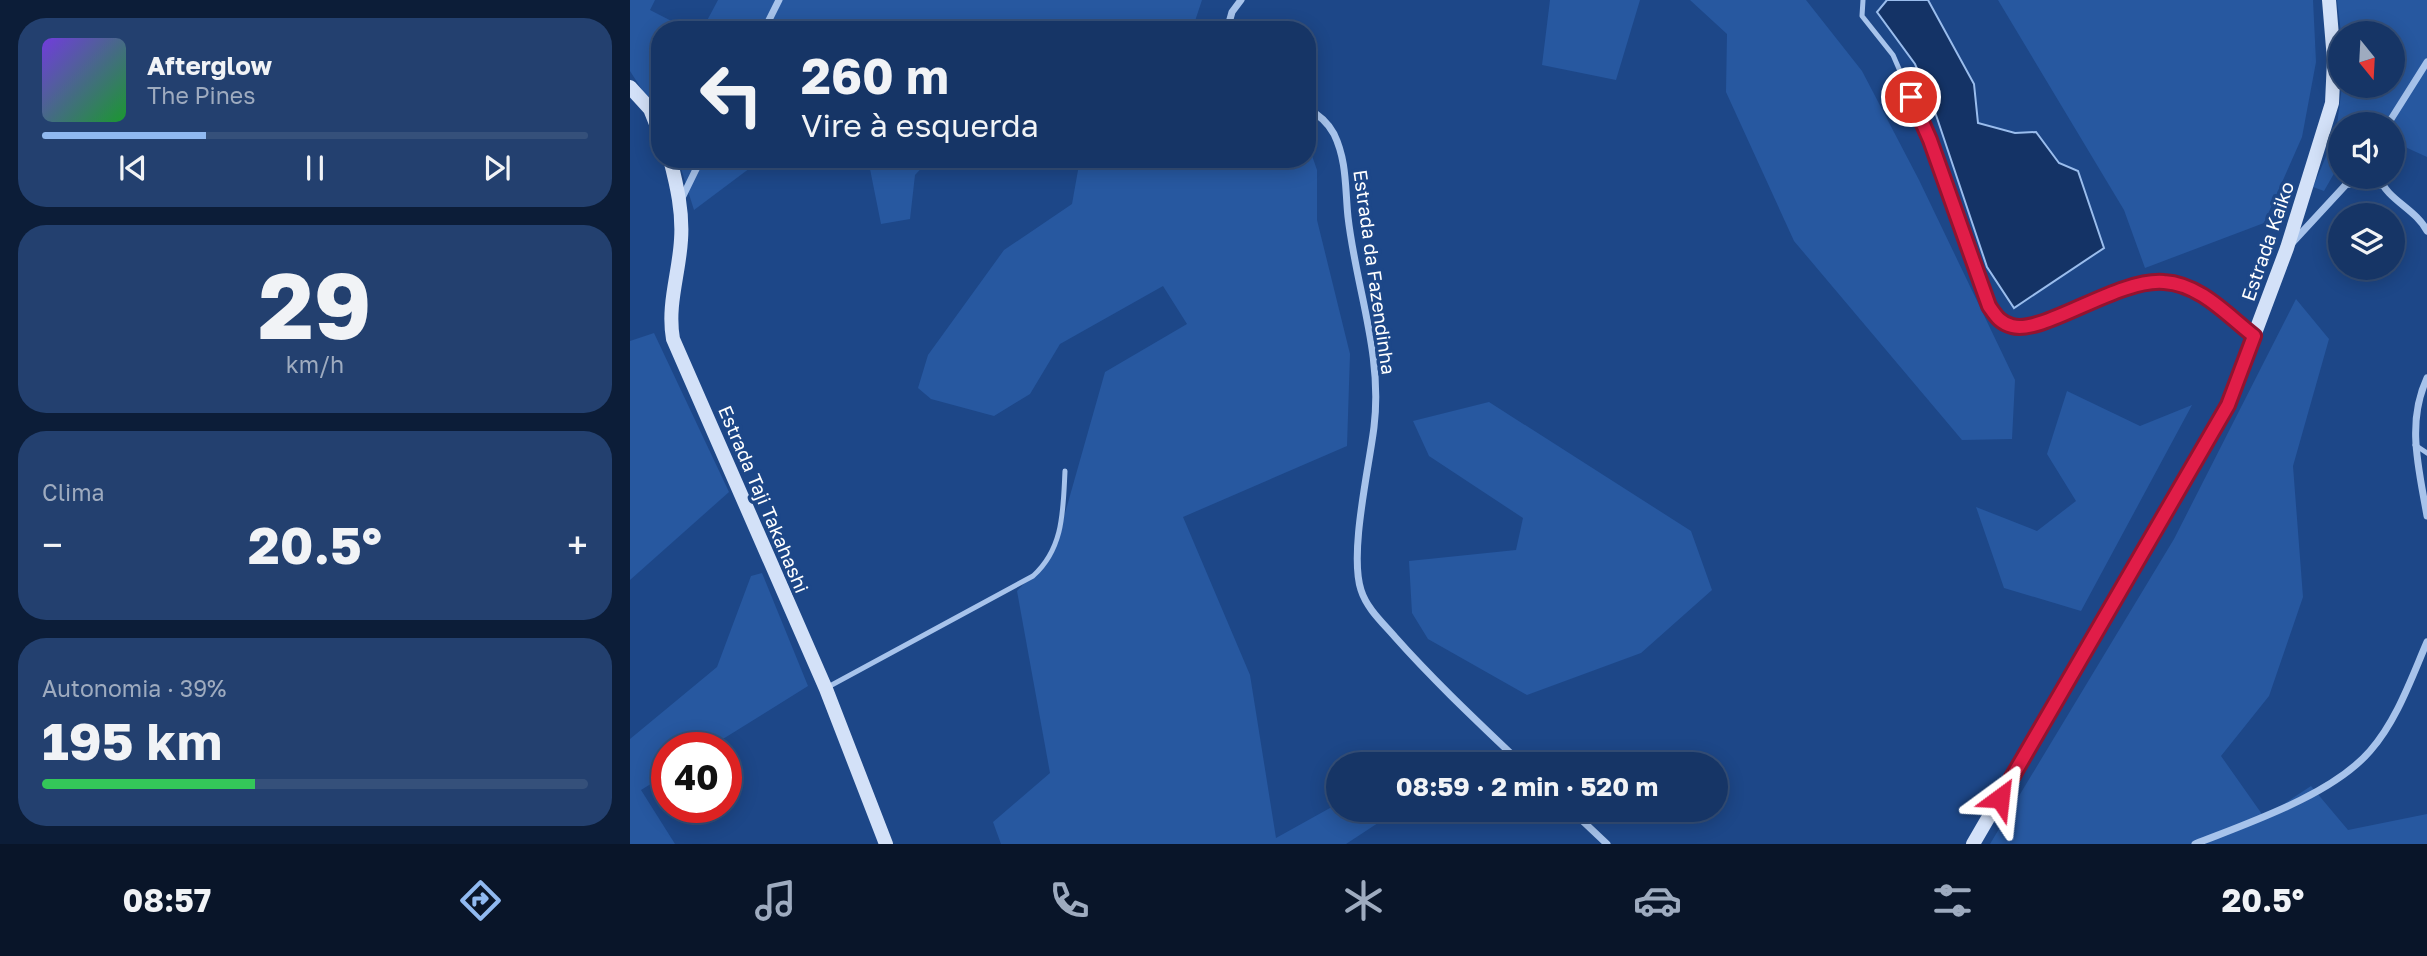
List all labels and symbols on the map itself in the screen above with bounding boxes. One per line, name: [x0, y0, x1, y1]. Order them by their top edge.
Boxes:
north arrow: [2328, 21, 2404, 98]
pin: [1881, 67, 1941, 127]
street label: Estrada da Fazendinha: [1349, 168, 1401, 376]
street label: Estrada Kaiko: [2236, 178, 2298, 304]
street label: Estrada Taji Takahashi: [714, 402, 814, 596]
speed limit sign: 40: [651, 732, 742, 823]
position arrow: [1963, 761, 2037, 835]

